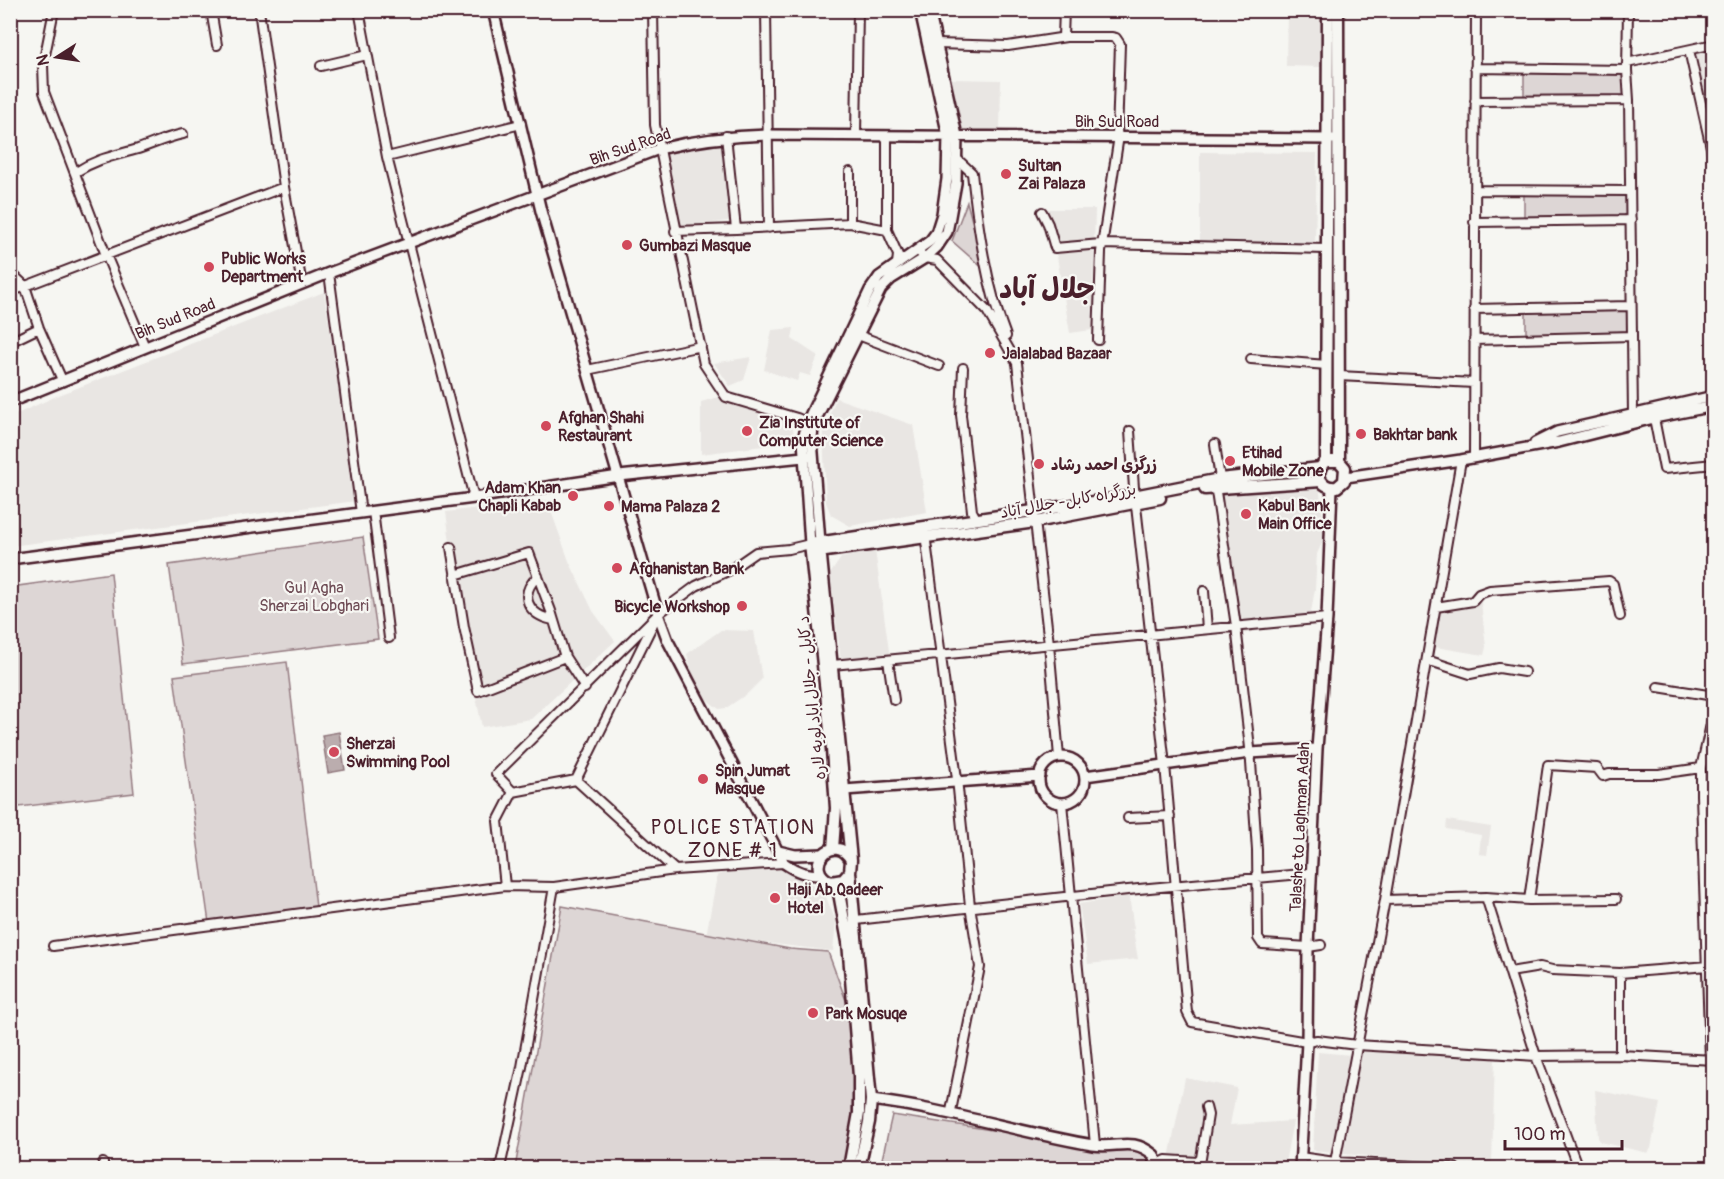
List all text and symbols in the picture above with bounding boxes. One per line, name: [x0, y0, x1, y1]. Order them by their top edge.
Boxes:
north arrow: [27, 27, 87, 87]
text: N: [32, 52, 54, 67]
street label: Bih Sud Road: [1075, 112, 1159, 132]
street label: Bih Sud Road: [587, 124, 674, 170]
place label: Sultan Zai Palaza: [1018, 156, 1086, 194]
marker: Sultan Zai Palaza: [999, 167, 1013, 181]
place label: Gumbazi Masque: [639, 236, 752, 256]
marker: Gumbazi Masque: [620, 238, 634, 252]
place label: Public Works Department: [221, 249, 307, 287]
marker: Public Works Department: [202, 260, 216, 274]
district label: جلال آباد: [999, 272, 1095, 307]
street label: Bih Sud Road: [132, 294, 218, 344]
place label: Jalalabad Bazaar: [1002, 344, 1112, 364]
marker: Jalalabad Bazaar: [983, 346, 997, 360]
place label: Afghan Shahi Restaurant: [558, 408, 644, 446]
place label: Zia Institute of Computer Science: [759, 413, 884, 451]
marker: Afghan Shahi Restaurant: [539, 419, 553, 433]
marker: Zia Institute of Computer Science: [740, 424, 754, 438]
place label: Bakhtar bank: [1373, 425, 1458, 445]
marker: Bakhtar bank: [1354, 427, 1368, 441]
place label: Etihad Mobile Zone: [1242, 443, 1325, 481]
marker: Etihad Mobile Zone: [1223, 454, 1237, 468]
place label: زرگری احمد رشاد: [1051, 455, 1157, 475]
marker: زرگری احمد رشاد: [1032, 457, 1046, 471]
place label: Adam Khan Chapli Kabab: [478, 478, 561, 516]
street label: بزرگراه کابل- جلال آباد: [999, 479, 1138, 523]
marker: Adam Khan Chapli Kabab: [566, 489, 580, 503]
place label: Kabul Bank Main Office: [1258, 496, 1333, 534]
place label: Mama Palaza 2: [621, 497, 720, 517]
marker: Mama Palaza 2: [602, 499, 616, 513]
marker: Kabul Bank Main Office: [1239, 507, 1253, 521]
place label: Afghanistan Bank: [629, 559, 744, 579]
marker: Afghanistan Bank: [610, 561, 624, 575]
park label: Gul Agha Sherzai Lobghari: [259, 578, 369, 616]
place label: Bicycle Workshop: [614, 597, 730, 617]
marker: Bicycle Workshop: [735, 599, 749, 613]
street label: د کابل - جلال اباد لویه لاره: [793, 615, 831, 781]
place label: Sherzai Swimming Pool: [346, 734, 450, 772]
street label: Talashe to Laghman Adah: [1286, 742, 1314, 913]
marker: Sherzai Swimming Pool: [327, 745, 341, 759]
place label: Spin Jumat Masque: [715, 761, 790, 799]
marker: Spin Jumat Masque: [696, 772, 710, 786]
district label: POLICE STATION ZONE # 1: [650, 815, 816, 863]
place label: Haji Ab.Qadeer Hotel: [787, 880, 883, 918]
marker: Haji Ab.Qadeer Hotel: [768, 891, 782, 905]
place label: Park Mosuqe: [825, 1004, 908, 1024]
marker: Park Mosuqe: [806, 1006, 820, 1020]
scale bar: [1505, 1113, 1622, 1151]
text: 100 m: [1514, 1123, 1566, 1146]

